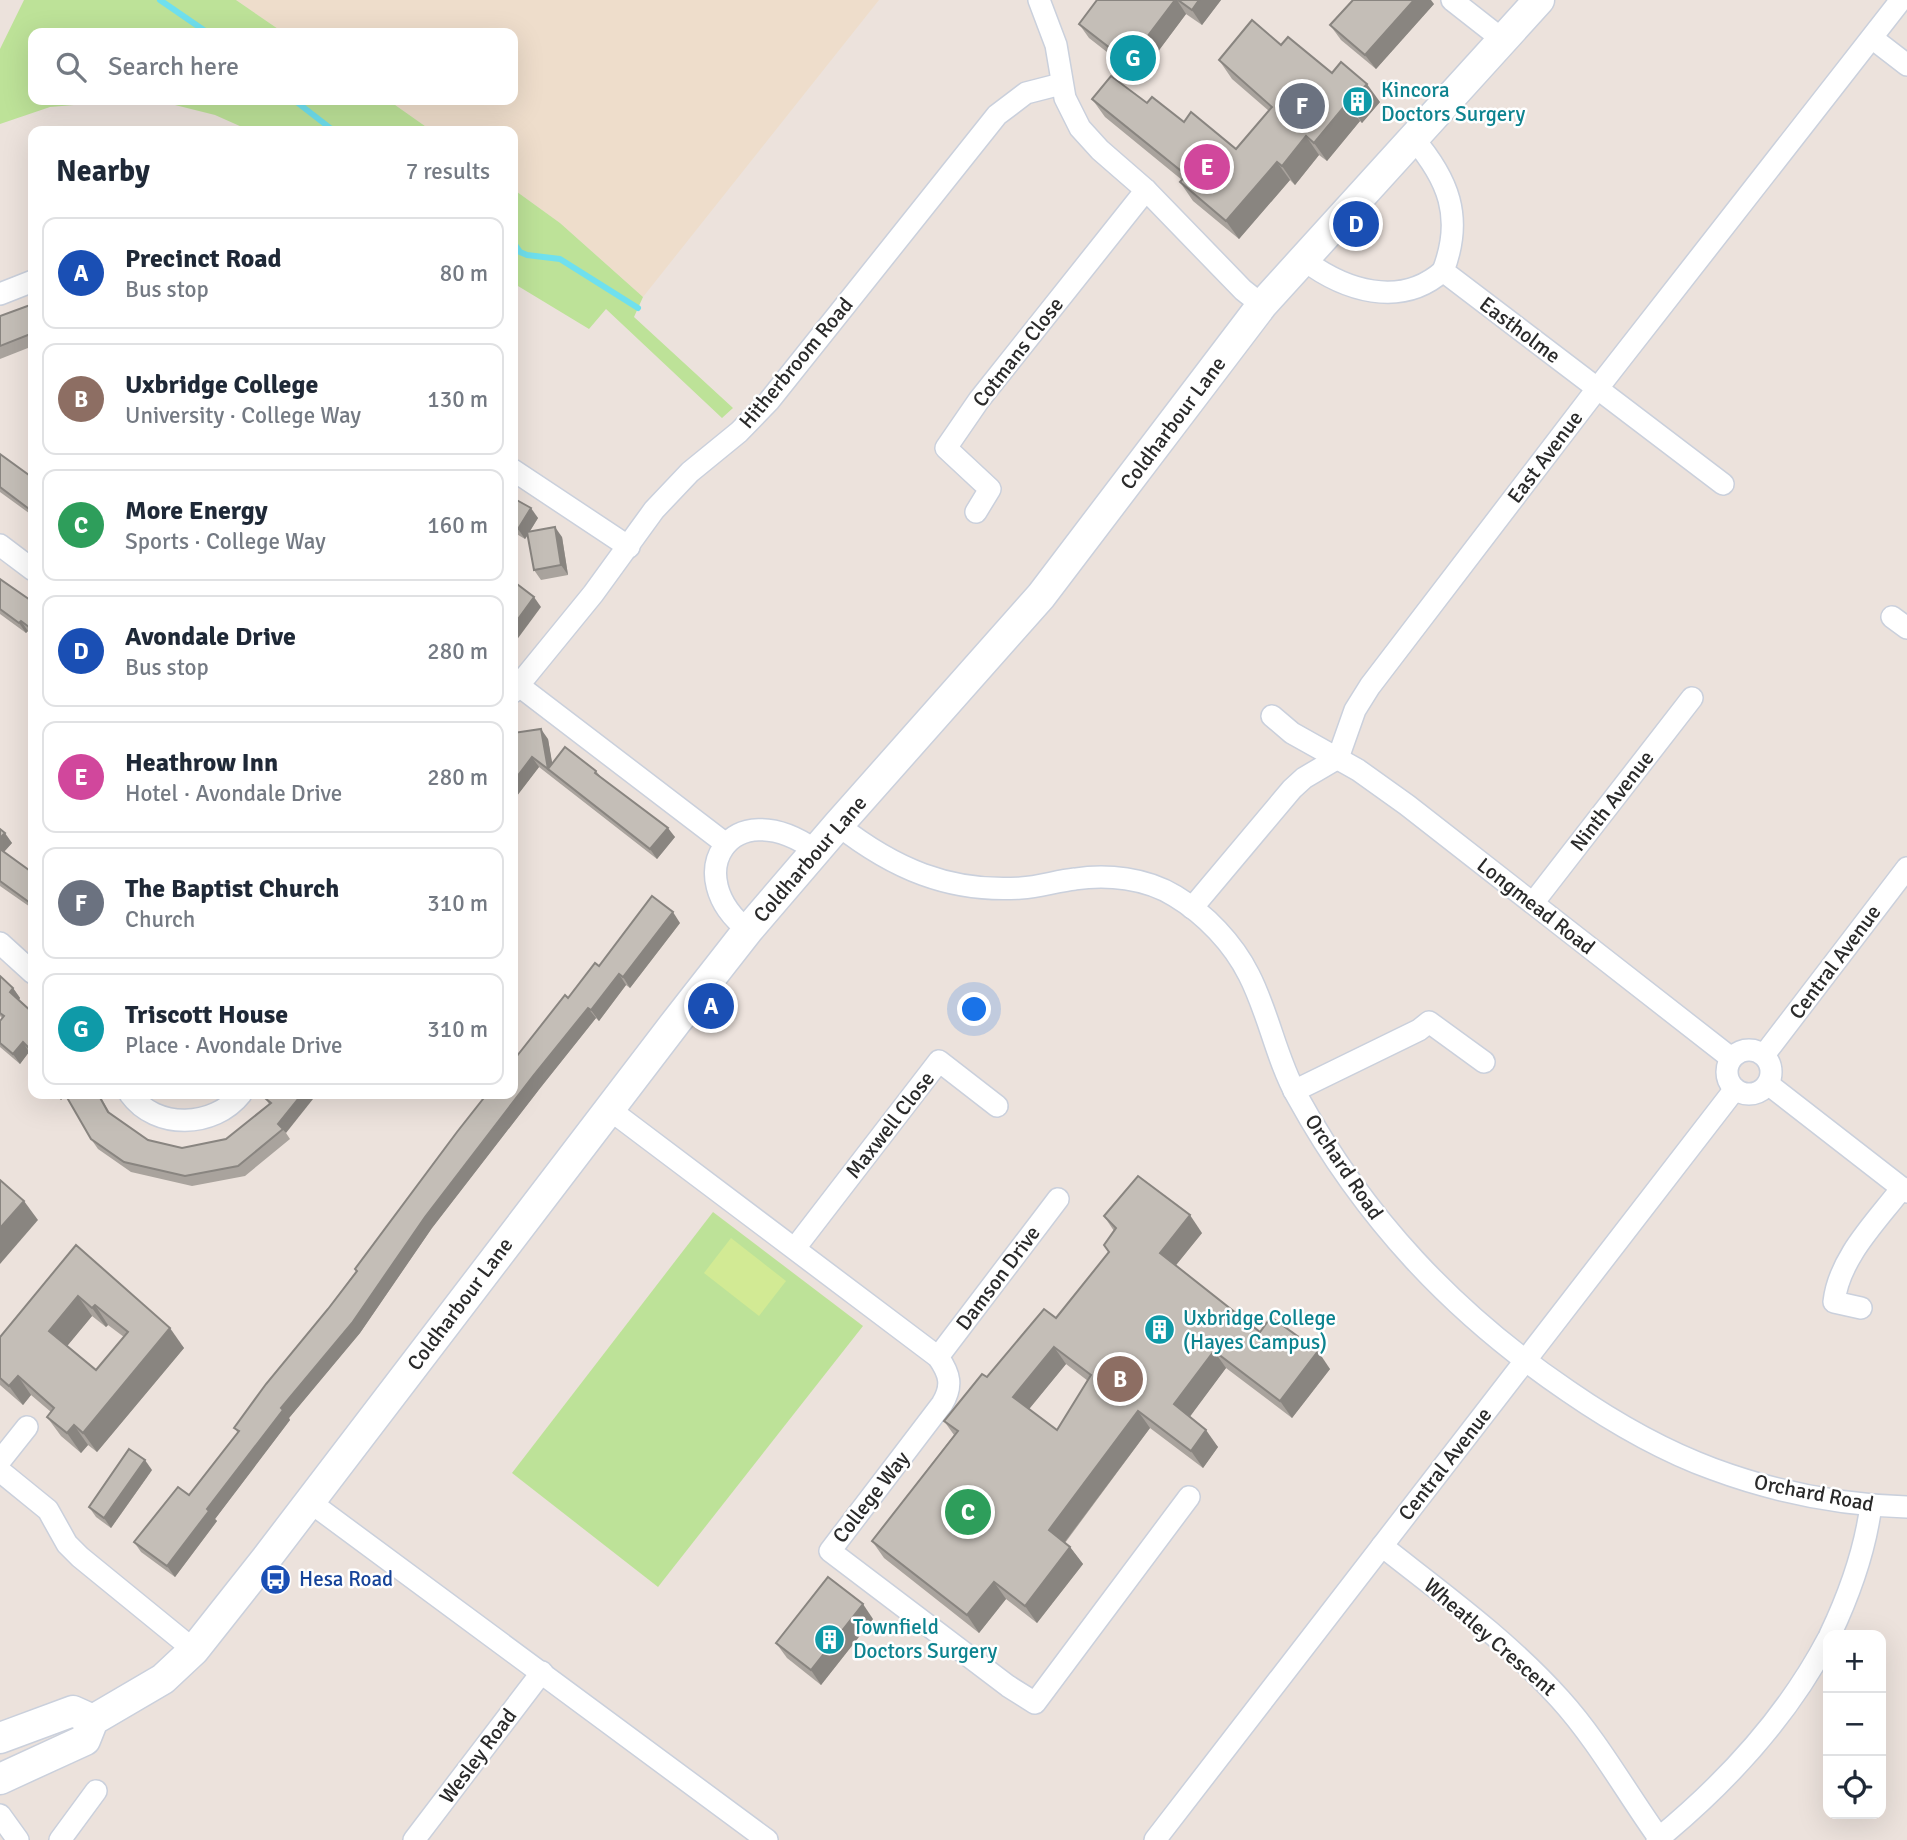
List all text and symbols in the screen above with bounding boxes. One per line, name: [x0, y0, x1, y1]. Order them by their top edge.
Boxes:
search box: [28, 28, 518, 105]
pin: G: [1110, 32, 1156, 84]
icon: search: [52, 48, 90, 86]
text: Search here: [108, 51, 239, 83]
place label: Kincora Doctors Surgery: [1381, 77, 1526, 127]
pin: F: [1279, 80, 1325, 132]
building icon: Kincora Doctors Surgery: [1341, 85, 1375, 119]
pin: E: [1184, 141, 1230, 193]
text: Nearby: [56, 153, 150, 190]
text: 7 results: [406, 157, 490, 186]
pin: D: [1333, 198, 1379, 250]
text: Precinct Road: [125, 243, 282, 275]
text: A: [74, 259, 88, 288]
text: 80 m: [440, 259, 488, 288]
text: Bus stop: [125, 275, 209, 304]
street label: Eastholme: [1474, 291, 1566, 369]
street label: Hitherbroom Road: [734, 292, 858, 434]
street label: Cotmans Close: [967, 292, 1069, 412]
street label: Coldharbour Lane: [1115, 351, 1231, 495]
text: Uxbridge College: [125, 369, 318, 401]
text: B: [74, 385, 88, 414]
text: 130 m: [427, 385, 488, 414]
text: University · College Way: [125, 401, 361, 430]
street label: East Avenue: [1502, 406, 1588, 508]
text: More Energy: [125, 495, 268, 527]
text: C: [74, 511, 88, 540]
text: 160 m: [427, 511, 488, 540]
text: Sports · College Way: [125, 527, 326, 556]
text: Avondale Drive: [125, 621, 296, 653]
text: D: [73, 637, 89, 666]
text: 280 m: [427, 637, 488, 666]
text: Bus stop: [125, 653, 209, 682]
street label: Ninth Avenue: [1565, 746, 1659, 856]
text: Heathrow Inn: [125, 747, 278, 779]
text: E: [74, 763, 88, 792]
text: 280 m: [427, 763, 488, 792]
text: Hotel · Avondale Drive: [125, 779, 342, 808]
street label: Coldharbour Lane: [748, 790, 872, 928]
street label: Longmead Road: [1472, 852, 1600, 960]
text: The Baptist Church: [125, 873, 339, 905]
text: F: [75, 889, 87, 918]
text: 310 m: [427, 889, 488, 918]
street label: Central Avenue: [1784, 900, 1886, 1024]
text: Church: [125, 905, 195, 934]
pin: A: [688, 980, 734, 1032]
your location: [957, 992, 991, 1026]
text: Triscott House: [125, 999, 288, 1031]
text: G: [73, 1015, 89, 1044]
text: 310 m: [427, 1015, 488, 1044]
text: Place · Avondale Drive: [125, 1031, 343, 1060]
street label: Maxwell Close: [840, 1066, 940, 1184]
street label: Orchard Road: [1299, 1109, 1389, 1225]
street label: Damson Drive: [950, 1221, 1046, 1335]
street label: Coldharbour Lane: [402, 1232, 518, 1376]
place label: Uxbridge College (Hayes Campus): [1183, 1305, 1336, 1355]
building icon: Uxbridge College (Hayes Campus): [1143, 1313, 1177, 1347]
pin: B: [1097, 1353, 1143, 1405]
street label: Central Avenue: [1393, 1402, 1497, 1526]
street label: College Way: [827, 1446, 915, 1548]
street label: Orchard Road: [1752, 1469, 1876, 1517]
pin: C: [945, 1486, 991, 1538]
bus stop icon: Hesa Road: [259, 1562, 293, 1596]
place label: Hesa Road: [299, 1566, 393, 1592]
street label: Wheatley Crescent: [1418, 1572, 1562, 1702]
place label: Townfield Doctors Surgery: [853, 1614, 998, 1664]
building icon: Townfield Doctors Surgery: [813, 1622, 847, 1656]
map controls: [1823, 1630, 1886, 1819]
button: +: [1823, 1630, 1886, 1693]
button: −: [1823, 1693, 1886, 1756]
street label: Wesley Road: [434, 1703, 522, 1809]
button: locate: [1823, 1756, 1886, 1819]

